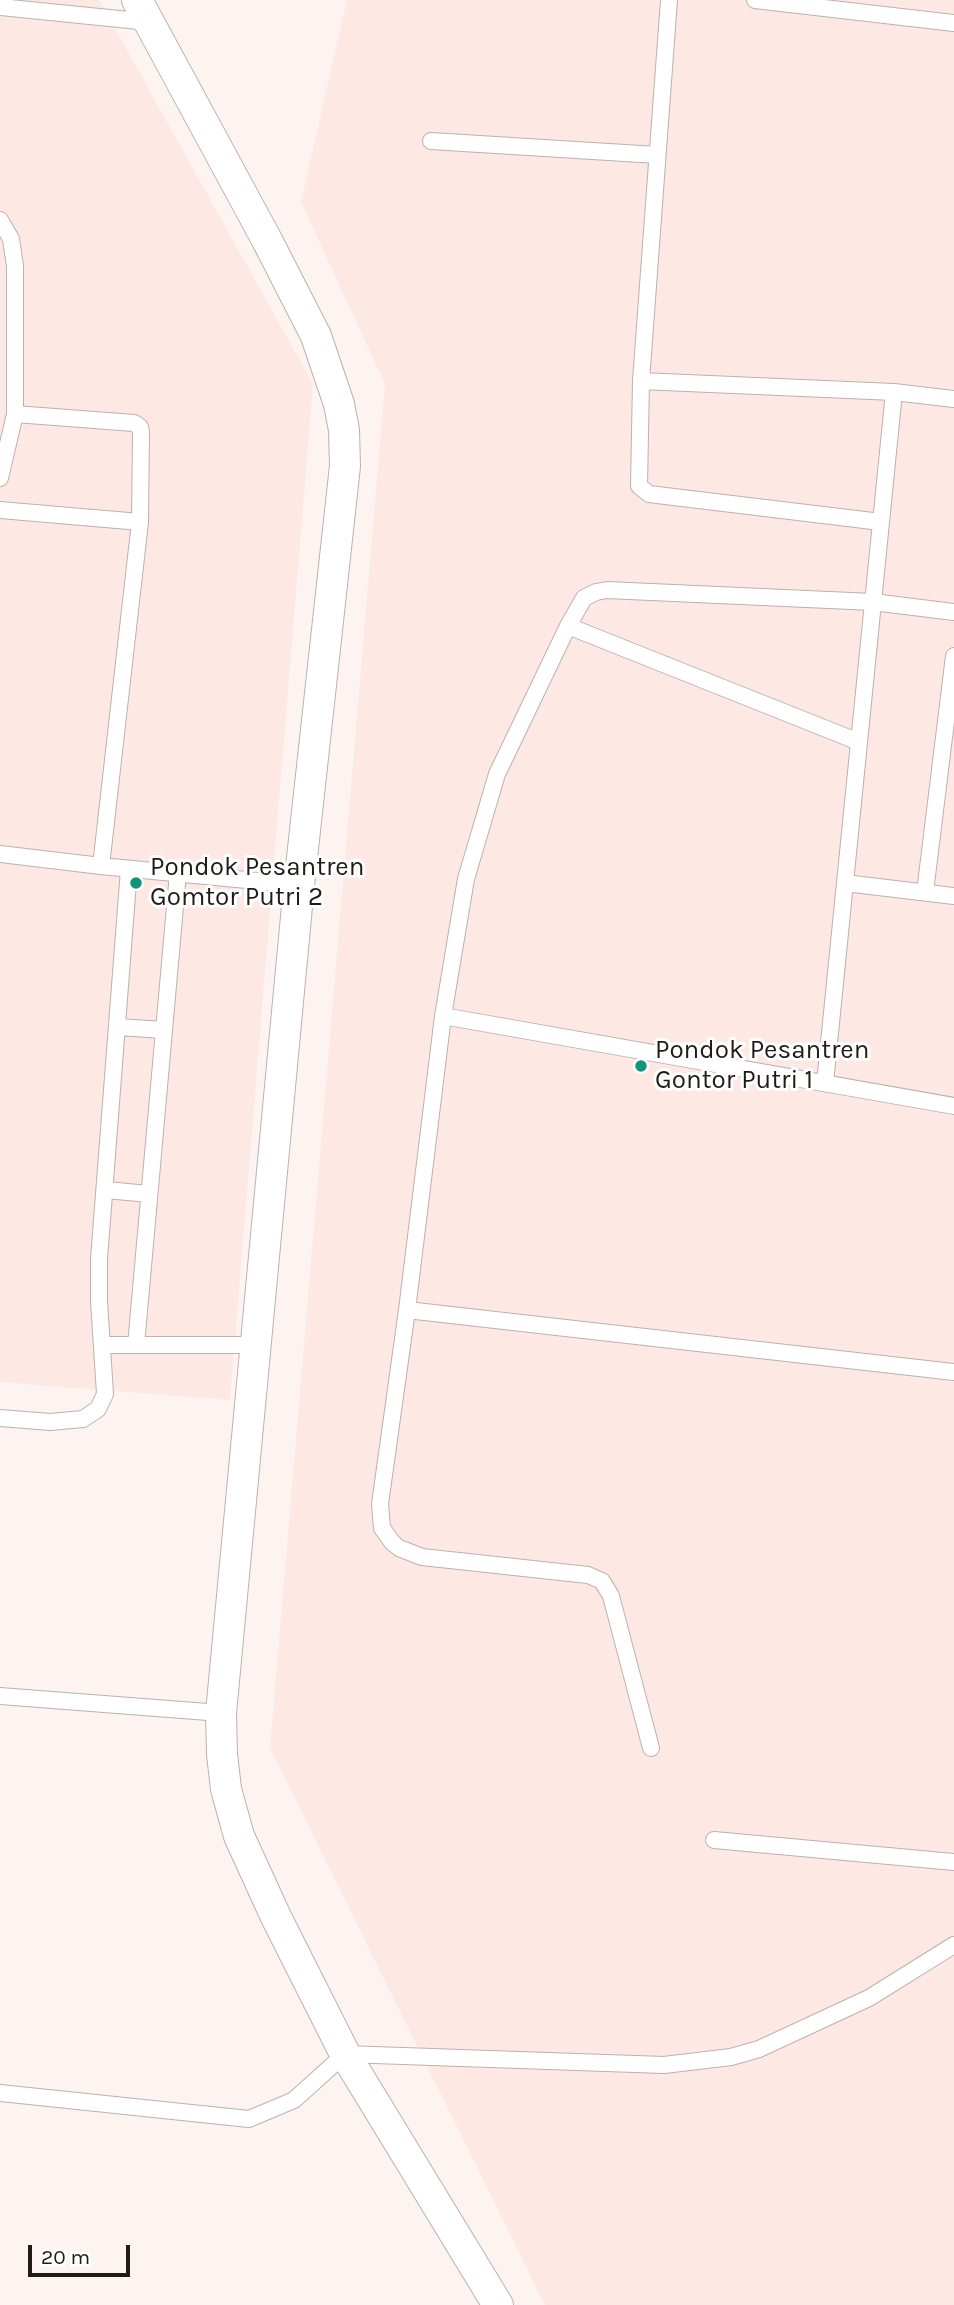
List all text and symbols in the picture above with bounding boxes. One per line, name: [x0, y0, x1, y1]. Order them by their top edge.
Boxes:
place label: Pondok Pesantren Gomtor Putri 2: [150, 852, 364, 914]
marker: Pondok Pesantren Gomtor Putri 2: [128, 875, 144, 891]
place label: Pondok Pesantren Gontor Putri 1: [655, 1035, 869, 1096]
marker: Pondok Pesantren Gontor Putri 1: [633, 1058, 649, 1074]
scale bar: [32, 2232, 133, 2276]
text: 20 m: [41, 2245, 90, 2269]

